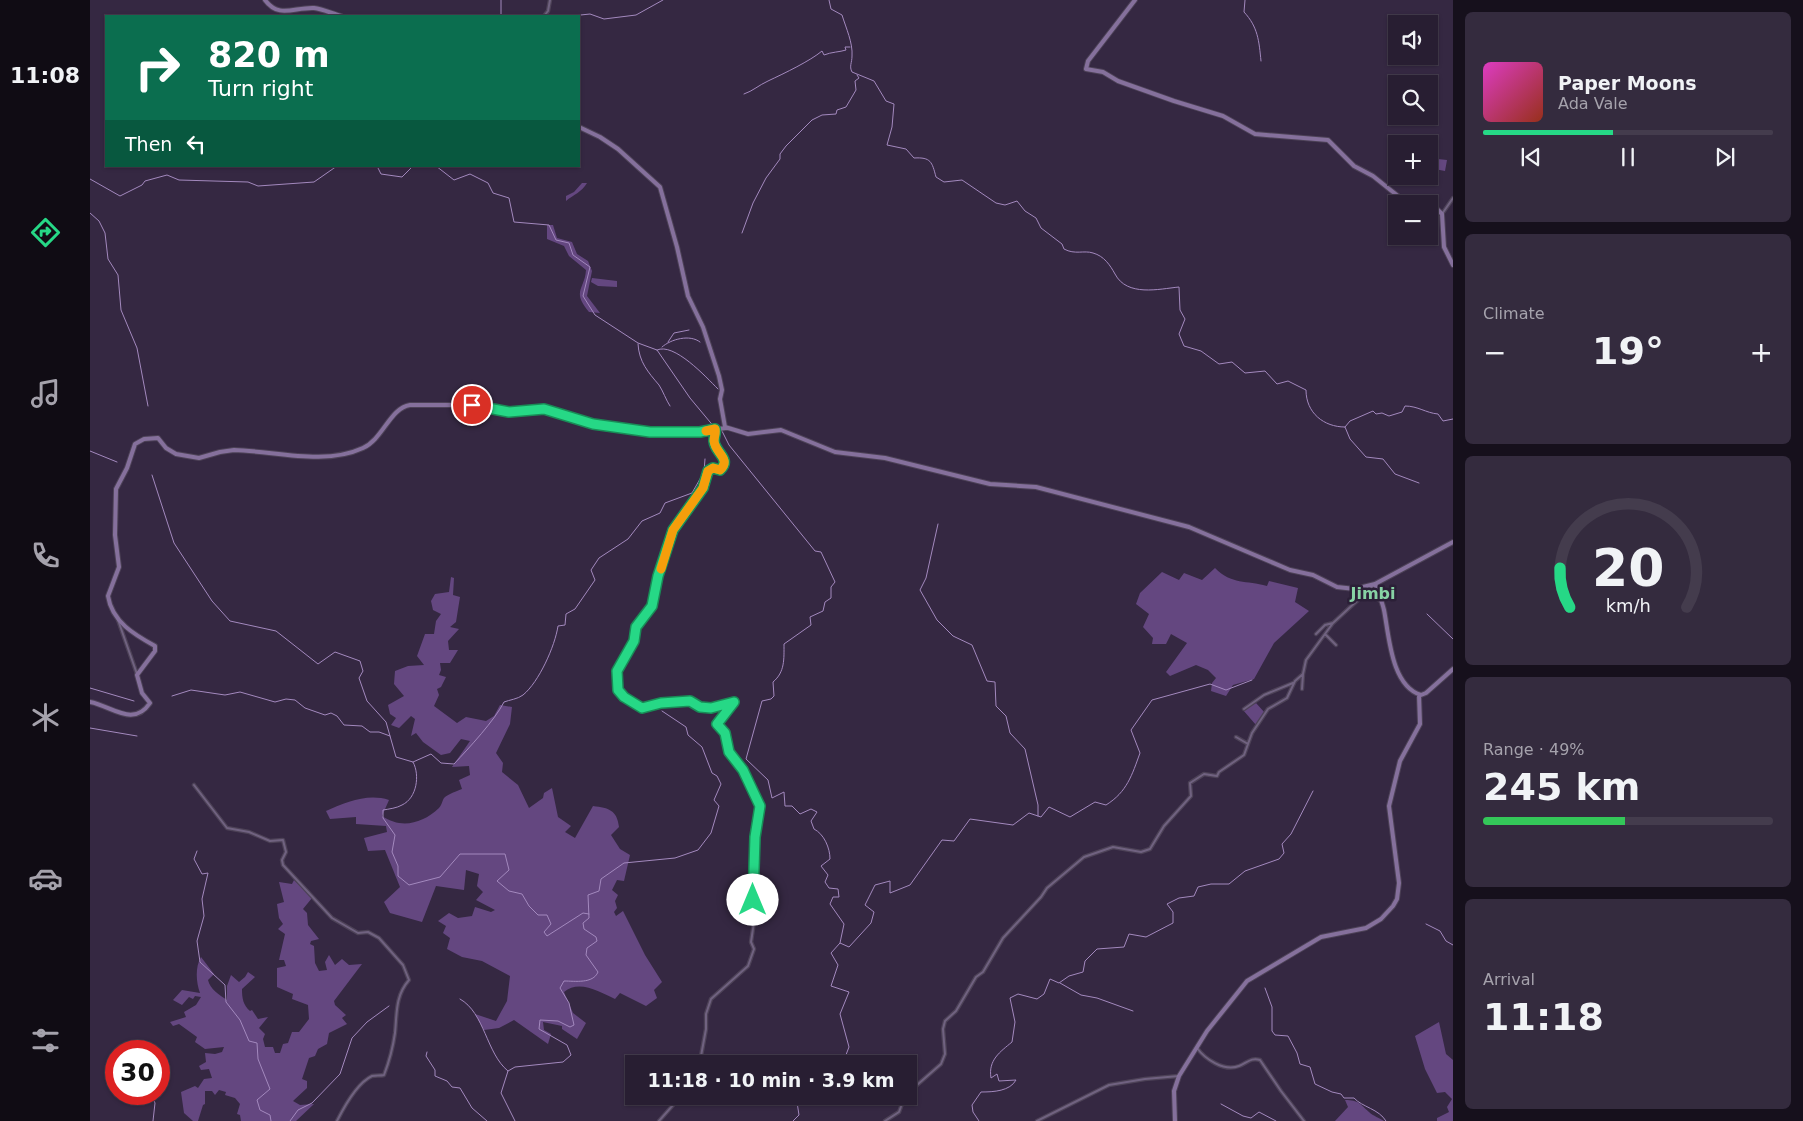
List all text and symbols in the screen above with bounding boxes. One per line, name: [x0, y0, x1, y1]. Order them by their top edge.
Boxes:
map controls: [1388, 15, 1438, 245]
button: sound: [1388, 15, 1438, 65]
icon: right: [125, 35, 190, 100]
text: 820 m: [208, 35, 330, 75]
text: 11:08: [10, 63, 80, 88]
text: Paper Moons: [1558, 72, 1697, 94]
button: search: [1388, 75, 1438, 125]
text: Turn right: [208, 76, 313, 101]
text: Ada Vale: [1558, 94, 1628, 113]
icon: left: [182, 130, 210, 158]
text: Then: [125, 133, 172, 155]
button: +: [1388, 135, 1438, 185]
icon: previous: [1517, 143, 1545, 171]
icon: pause: [1614, 143, 1642, 171]
icon: next: [1711, 143, 1739, 171]
button: −: [1388, 195, 1438, 245]
icon: directions: [28, 215, 63, 250]
text: Climate: [1483, 304, 1545, 323]
text: 19°: [1592, 329, 1664, 373]
text: −: [1483, 336, 1506, 369]
text: +: [1750, 336, 1773, 369]
icon: music: [28, 376, 63, 411]
pin: [451, 384, 493, 426]
icon: arrive: [458, 391, 486, 419]
icon: phone: [28, 538, 63, 573]
text: 20: [1592, 538, 1664, 598]
district label: Jimbi: [1349, 584, 1396, 603]
text: km/h: [1605, 595, 1651, 616]
icon: climate: [28, 700, 63, 735]
text: Range · 49%: [1483, 740, 1585, 759]
text: 245 km: [1483, 765, 1640, 809]
icon: car: [28, 861, 63, 896]
position arrow: [726, 873, 778, 925]
text: Arrival: [1483, 970, 1535, 989]
text: 11:18: [1483, 995, 1604, 1039]
icon: filters: [28, 1023, 63, 1058]
speed limit sign: 30: [105, 1040, 170, 1105]
text: 11:18 · 10 min · 3.9 km: [648, 1069, 894, 1091]

